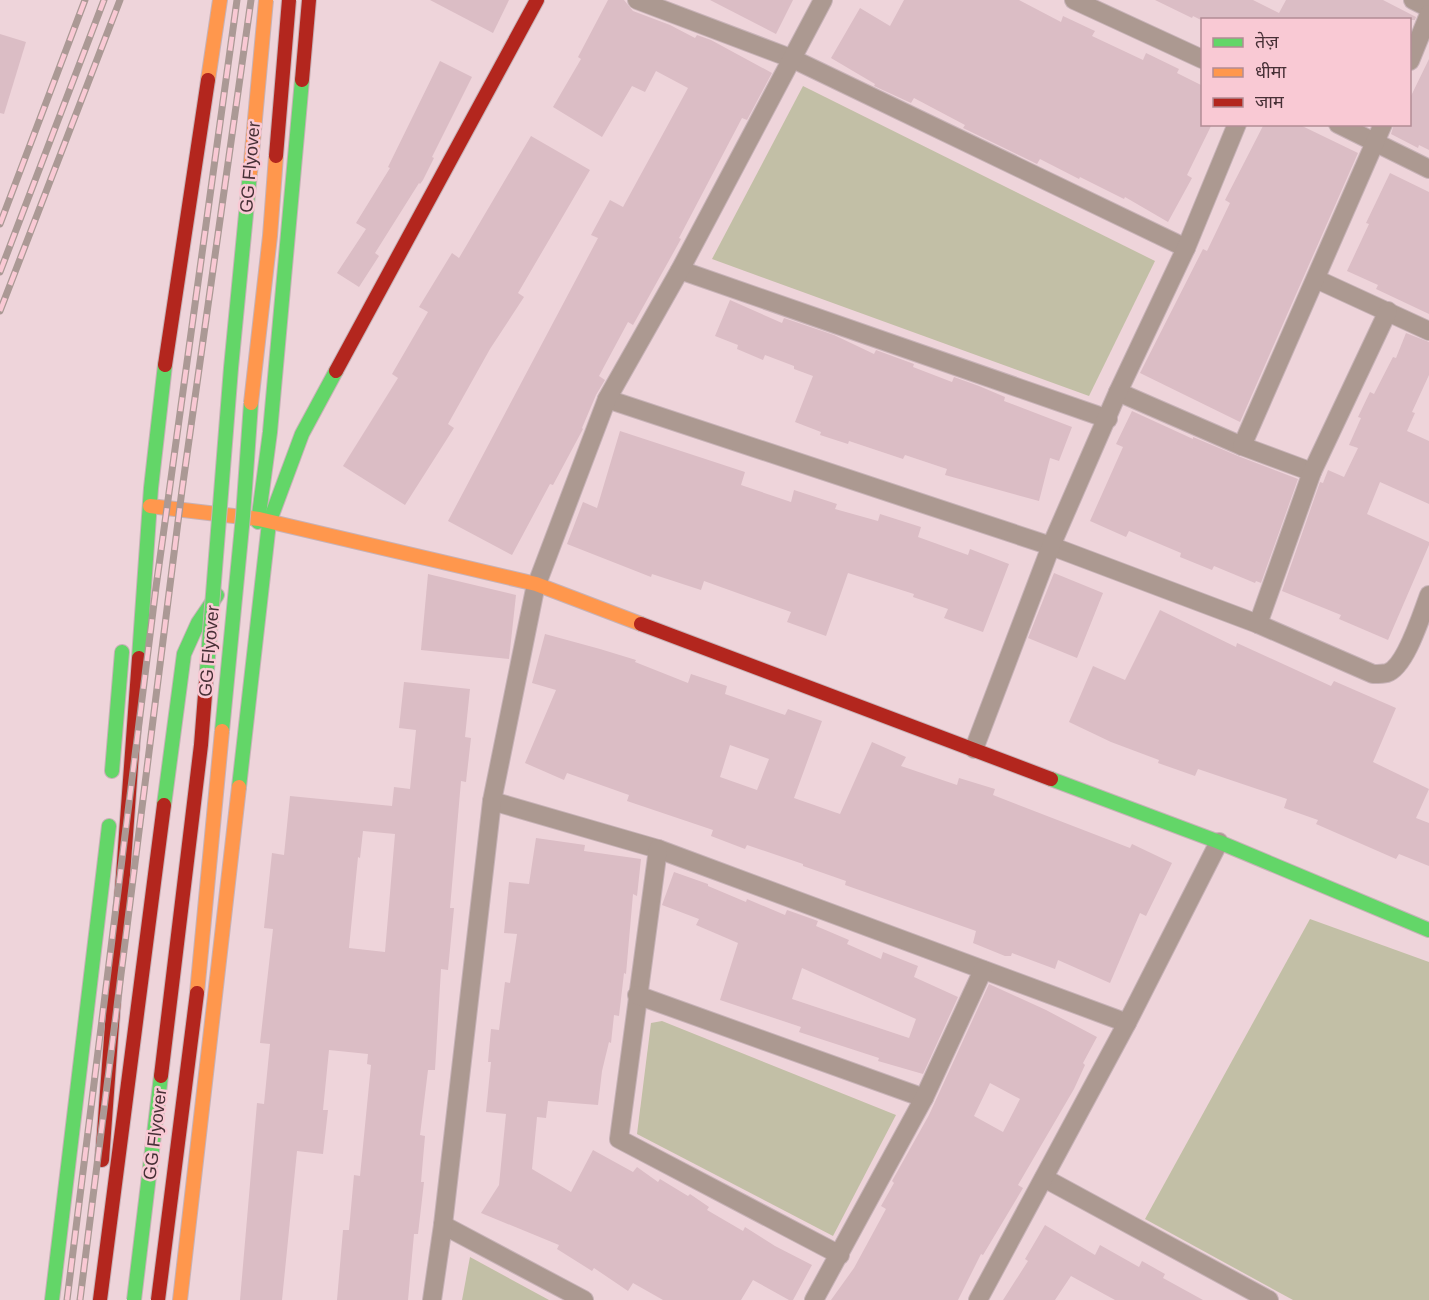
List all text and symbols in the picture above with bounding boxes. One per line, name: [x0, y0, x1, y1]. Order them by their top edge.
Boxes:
legend: [1201, 18, 1411, 126]
text: तेज़: [1255, 31, 1279, 52]
text: धीमा: [1255, 62, 1286, 82]
text: जाम: [1255, 92, 1285, 112]
street label: GG Flyover: [236, 120, 264, 214]
street label: GG Flyover: [195, 604, 223, 698]
street label: GG Flyover: [139, 1087, 171, 1181]

